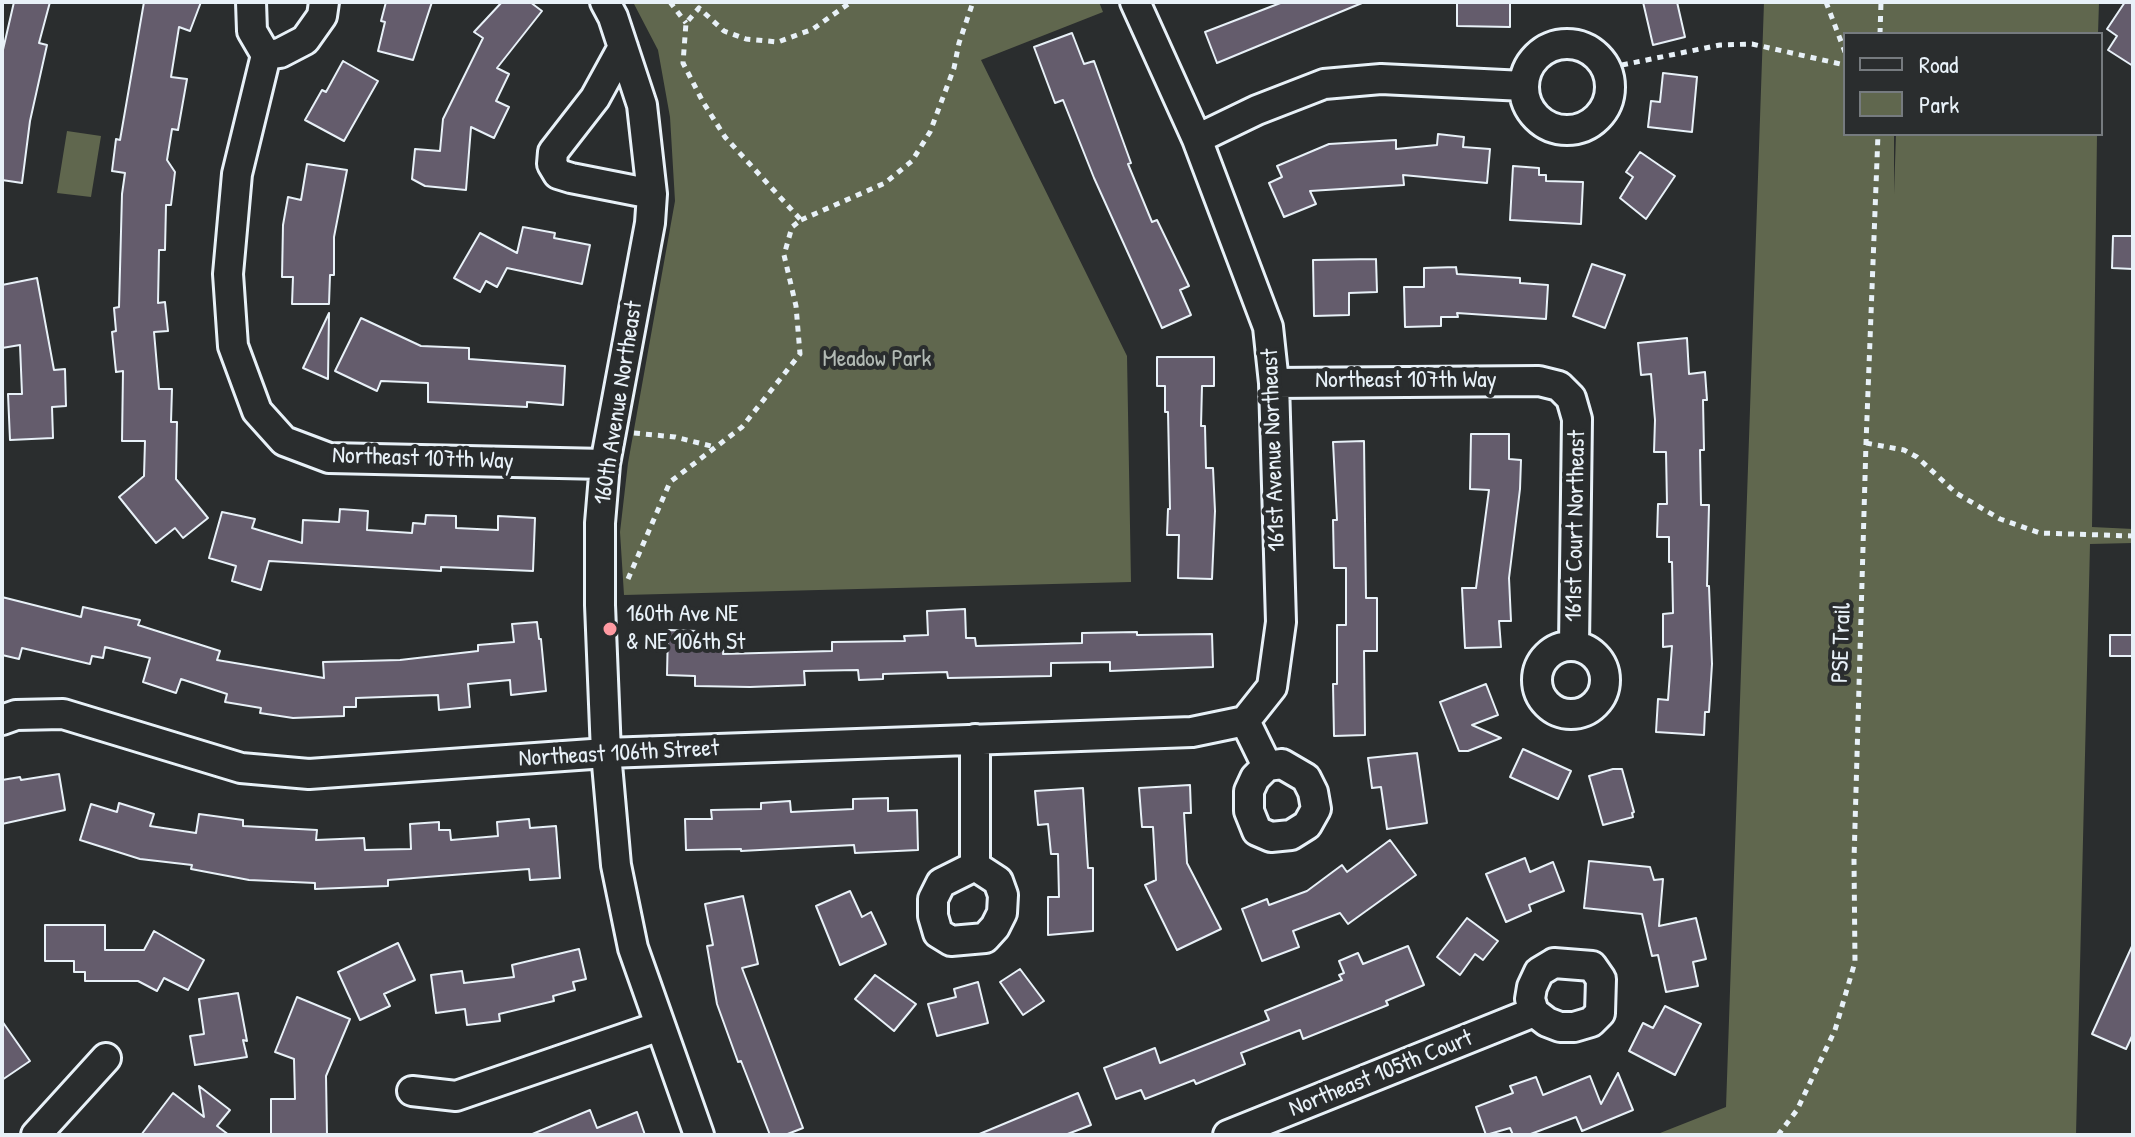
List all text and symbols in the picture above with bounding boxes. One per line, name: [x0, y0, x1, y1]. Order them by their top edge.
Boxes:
legend: [1843, 32, 2103, 136]
text: Road: [1919, 48, 1958, 80]
text: Park: [1919, 88, 1959, 120]
street label: 160th Avenue Northeast: [589, 299, 649, 507]
park label: Meadow Park: [822, 346, 932, 374]
street label: 161st Avenue Northeast: [1256, 348, 1292, 552]
street label: Northeast 107th Way: [1315, 367, 1497, 395]
street label: 161st Court Northeast: [1560, 430, 1592, 622]
street label: Northeast 107th Way: [332, 441, 514, 477]
place label: 160th Ave NE & NE 106th St: [626, 601, 745, 657]
street label: PSE Trail: [1826, 602, 1858, 684]
marker: 160th Ave NE & NE 106th St: [601, 620, 619, 638]
street label: Northeast 106th Street: [518, 734, 720, 774]
street label: Northeast 105th Court: [1285, 1024, 1477, 1124]

